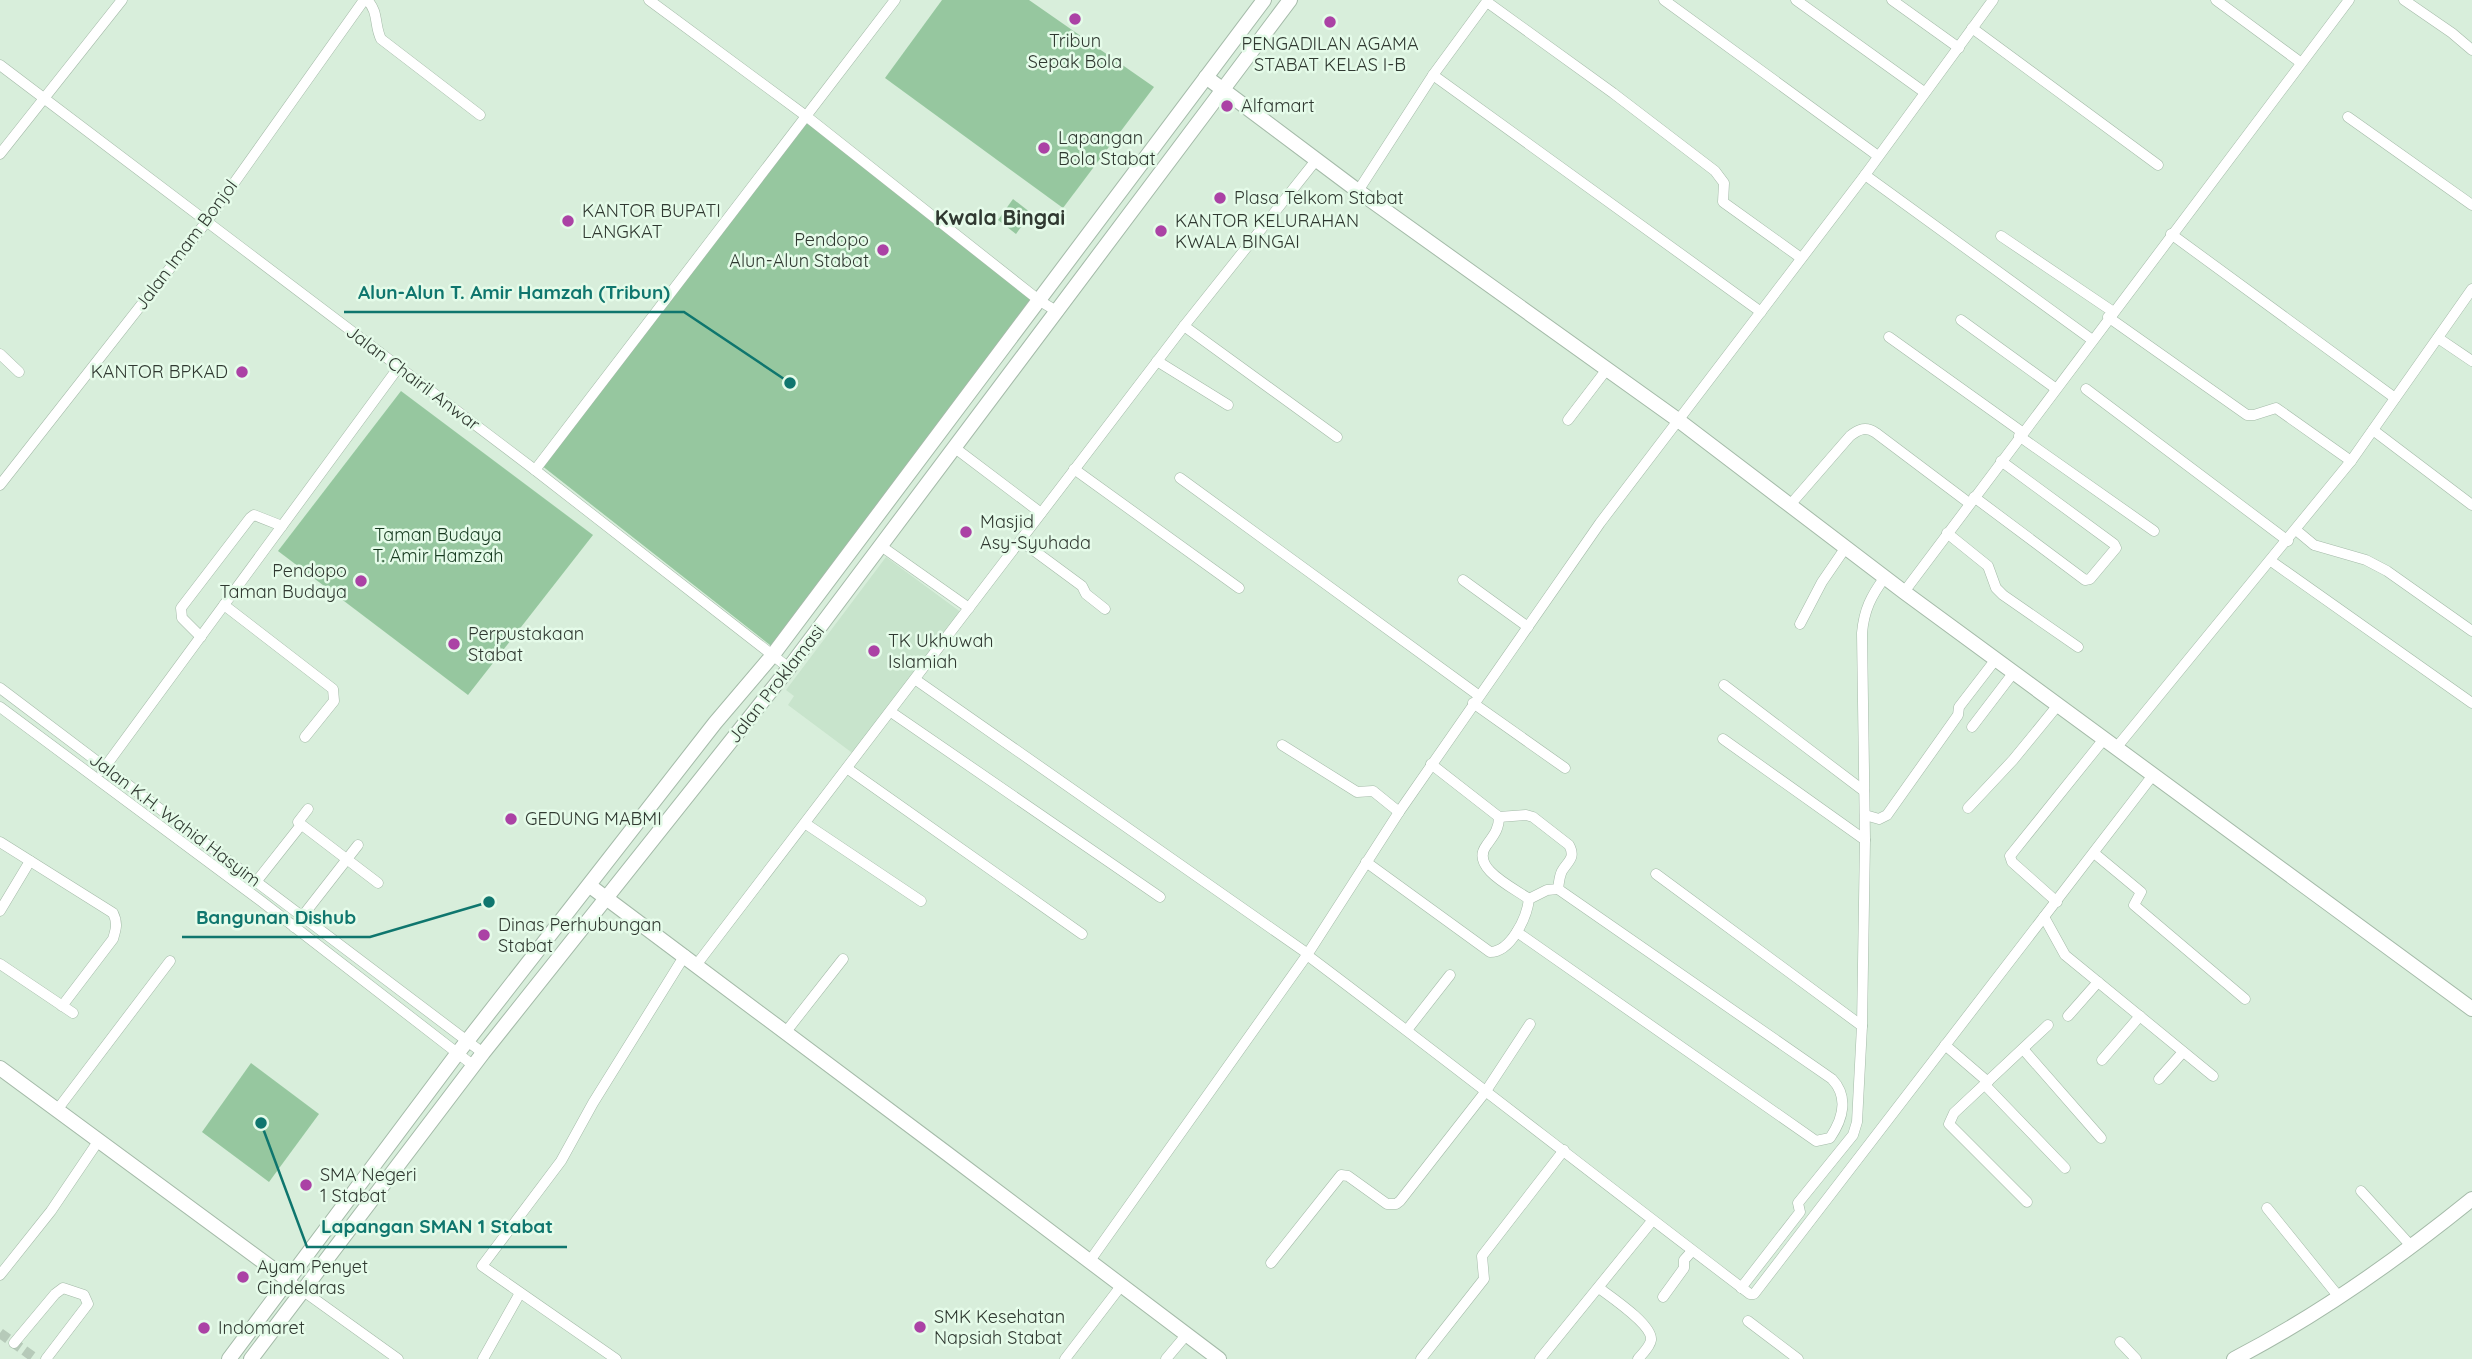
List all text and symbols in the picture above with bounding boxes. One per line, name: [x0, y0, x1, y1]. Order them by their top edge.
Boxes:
marker: Tribun Sepak Bola: [1067, 11, 1083, 27]
marker: PENGADILAN AGAMA STABAT KELAS I-B: [1322, 14, 1338, 30]
place label: Tribun Sepak Bola: [1028, 29, 1122, 73]
place label: PENGADILAN AGAMA STABAT KELAS I-B: [1241, 32, 1419, 76]
place label: Alfamart: [1241, 94, 1315, 117]
marker: Alfamart: [1219, 98, 1235, 114]
place label: Lapangan Bola Stabat: [1058, 126, 1156, 170]
marker: Lapangan Bola Stabat: [1036, 140, 1052, 156]
street label: Jalan Imam Bonjol: [129, 175, 242, 315]
place label: Plasa Telkom Stabat: [1234, 186, 1404, 209]
marker: Plasa Telkom Stabat: [1212, 190, 1228, 206]
place label: KANTOR BUPATI LANGKAT: [582, 199, 721, 243]
district label: Kwala Bingai: [935, 204, 1065, 230]
place label: KANTOR KELURAHAN KWALA BINGAI: [1175, 209, 1359, 253]
marker: KANTOR BUPATI LANGKAT: [560, 213, 576, 229]
marker: KANTOR KELURAHAN KWALA BINGAI: [1153, 223, 1169, 239]
place label: Pendopo Alun-Alun Stabat: [729, 228, 869, 272]
marker: Pendopo Alun-Alun Stabat: [875, 242, 891, 258]
callout: Alun-Alun T. Amir Hamzah (Tribun): [344, 272, 684, 312]
text: Alun-Alun T. Amir Hamzah (Tribun): [358, 280, 670, 304]
street label: Jalan Chairil Anwar: [342, 320, 485, 435]
place label: KANTOR BPKAD: [91, 360, 228, 383]
marker: KANTOR BPKAD: [234, 364, 250, 380]
place label: Masjid Asy-Syuhada: [980, 510, 1091, 554]
park label: Taman Budaya T. Amir Hamzah: [372, 523, 504, 567]
marker: Masjid Asy-Syuhada: [958, 524, 974, 540]
place label: Pendopo Taman Budaya: [219, 559, 347, 603]
marker: Pendopo Taman Budaya: [353, 573, 369, 589]
street label: Jalan Proklamasi: [722, 620, 829, 747]
place label: Perpustakaan Stabat: [468, 622, 584, 666]
place label: TK Ukhuwah Islamiah: [888, 629, 994, 673]
marker: Perpustakaan Stabat: [446, 636, 462, 652]
marker: TK Ukhuwah Islamiah: [866, 643, 882, 659]
street label: Jalan K.H. Wahid Hasyim: [85, 748, 266, 892]
place label: GEDUNG MABMI: [525, 807, 662, 830]
marker: GEDUNG MABMI: [503, 811, 519, 827]
callout: Bangunan Dishub: [182, 897, 370, 937]
text: Bangunan Dishub: [196, 905, 356, 929]
place label: Dinas Perhubungan Stabat: [498, 913, 662, 957]
marker: Dinas Perhubungan Stabat: [476, 927, 492, 943]
place label: SMA Negeri 1 Stabat: [320, 1163, 417, 1207]
marker: SMA Negeri 1 Stabat: [298, 1177, 314, 1193]
callout: Lapangan SMAN 1 Stabat: [307, 1207, 567, 1247]
text: Lapangan SMAN 1 Stabat: [321, 1214, 553, 1238]
place label: Ayam Penyet Cindelaras: [257, 1255, 368, 1299]
marker: Ayam Penyet Cindelaras: [235, 1269, 251, 1285]
place label: SMK Kesehatan Napsiah Stabat: [934, 1305, 1065, 1349]
place label: Indomaret: [218, 1316, 305, 1339]
marker: SMK Kesehatan Napsiah Stabat: [912, 1319, 928, 1335]
marker: Indomaret: [196, 1320, 212, 1336]

